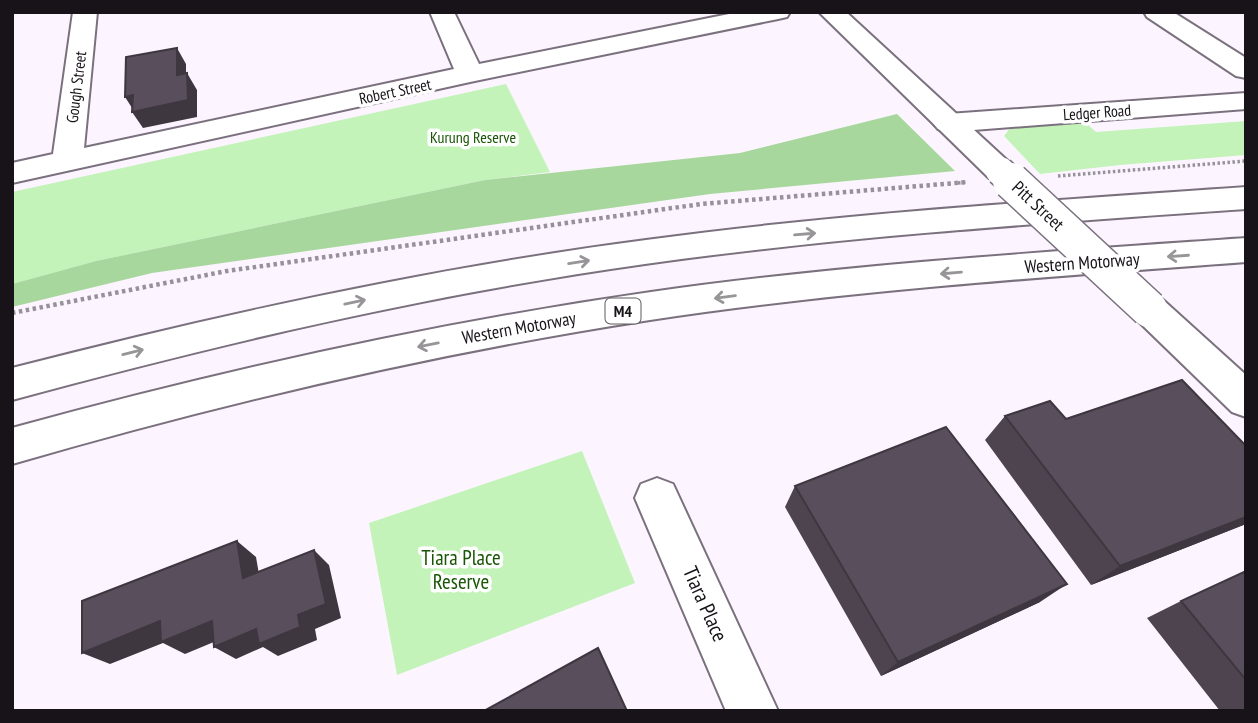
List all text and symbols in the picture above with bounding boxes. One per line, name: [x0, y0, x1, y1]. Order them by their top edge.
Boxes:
street label: Gough Street: [62, 49, 90, 124]
street label: Robert Street: [357, 73, 433, 108]
street label: Ledger Road: [1062, 100, 1132, 124]
park label: Kurung Reserve: [430, 127, 516, 147]
street label: Pitt Street: [1007, 176, 1069, 236]
one-way arrow: [793, 227, 816, 240]
street label: Western Motorway: [1024, 247, 1140, 278]
one-way arrow: [1166, 249, 1189, 262]
one-way arrow: [567, 255, 590, 268]
one-way arrow: [940, 267, 963, 280]
one-way arrow: [714, 290, 736, 303]
one-way arrow: [343, 294, 366, 308]
road number: M4: [606, 298, 640, 324]
street label: Western Motorway: [460, 306, 578, 349]
one-way arrow: [417, 338, 440, 352]
one-way arrow: [121, 345, 144, 358]
park label: Tiara Place Reserve: [421, 544, 501, 595]
street label: Tiara Place: [677, 562, 734, 646]

